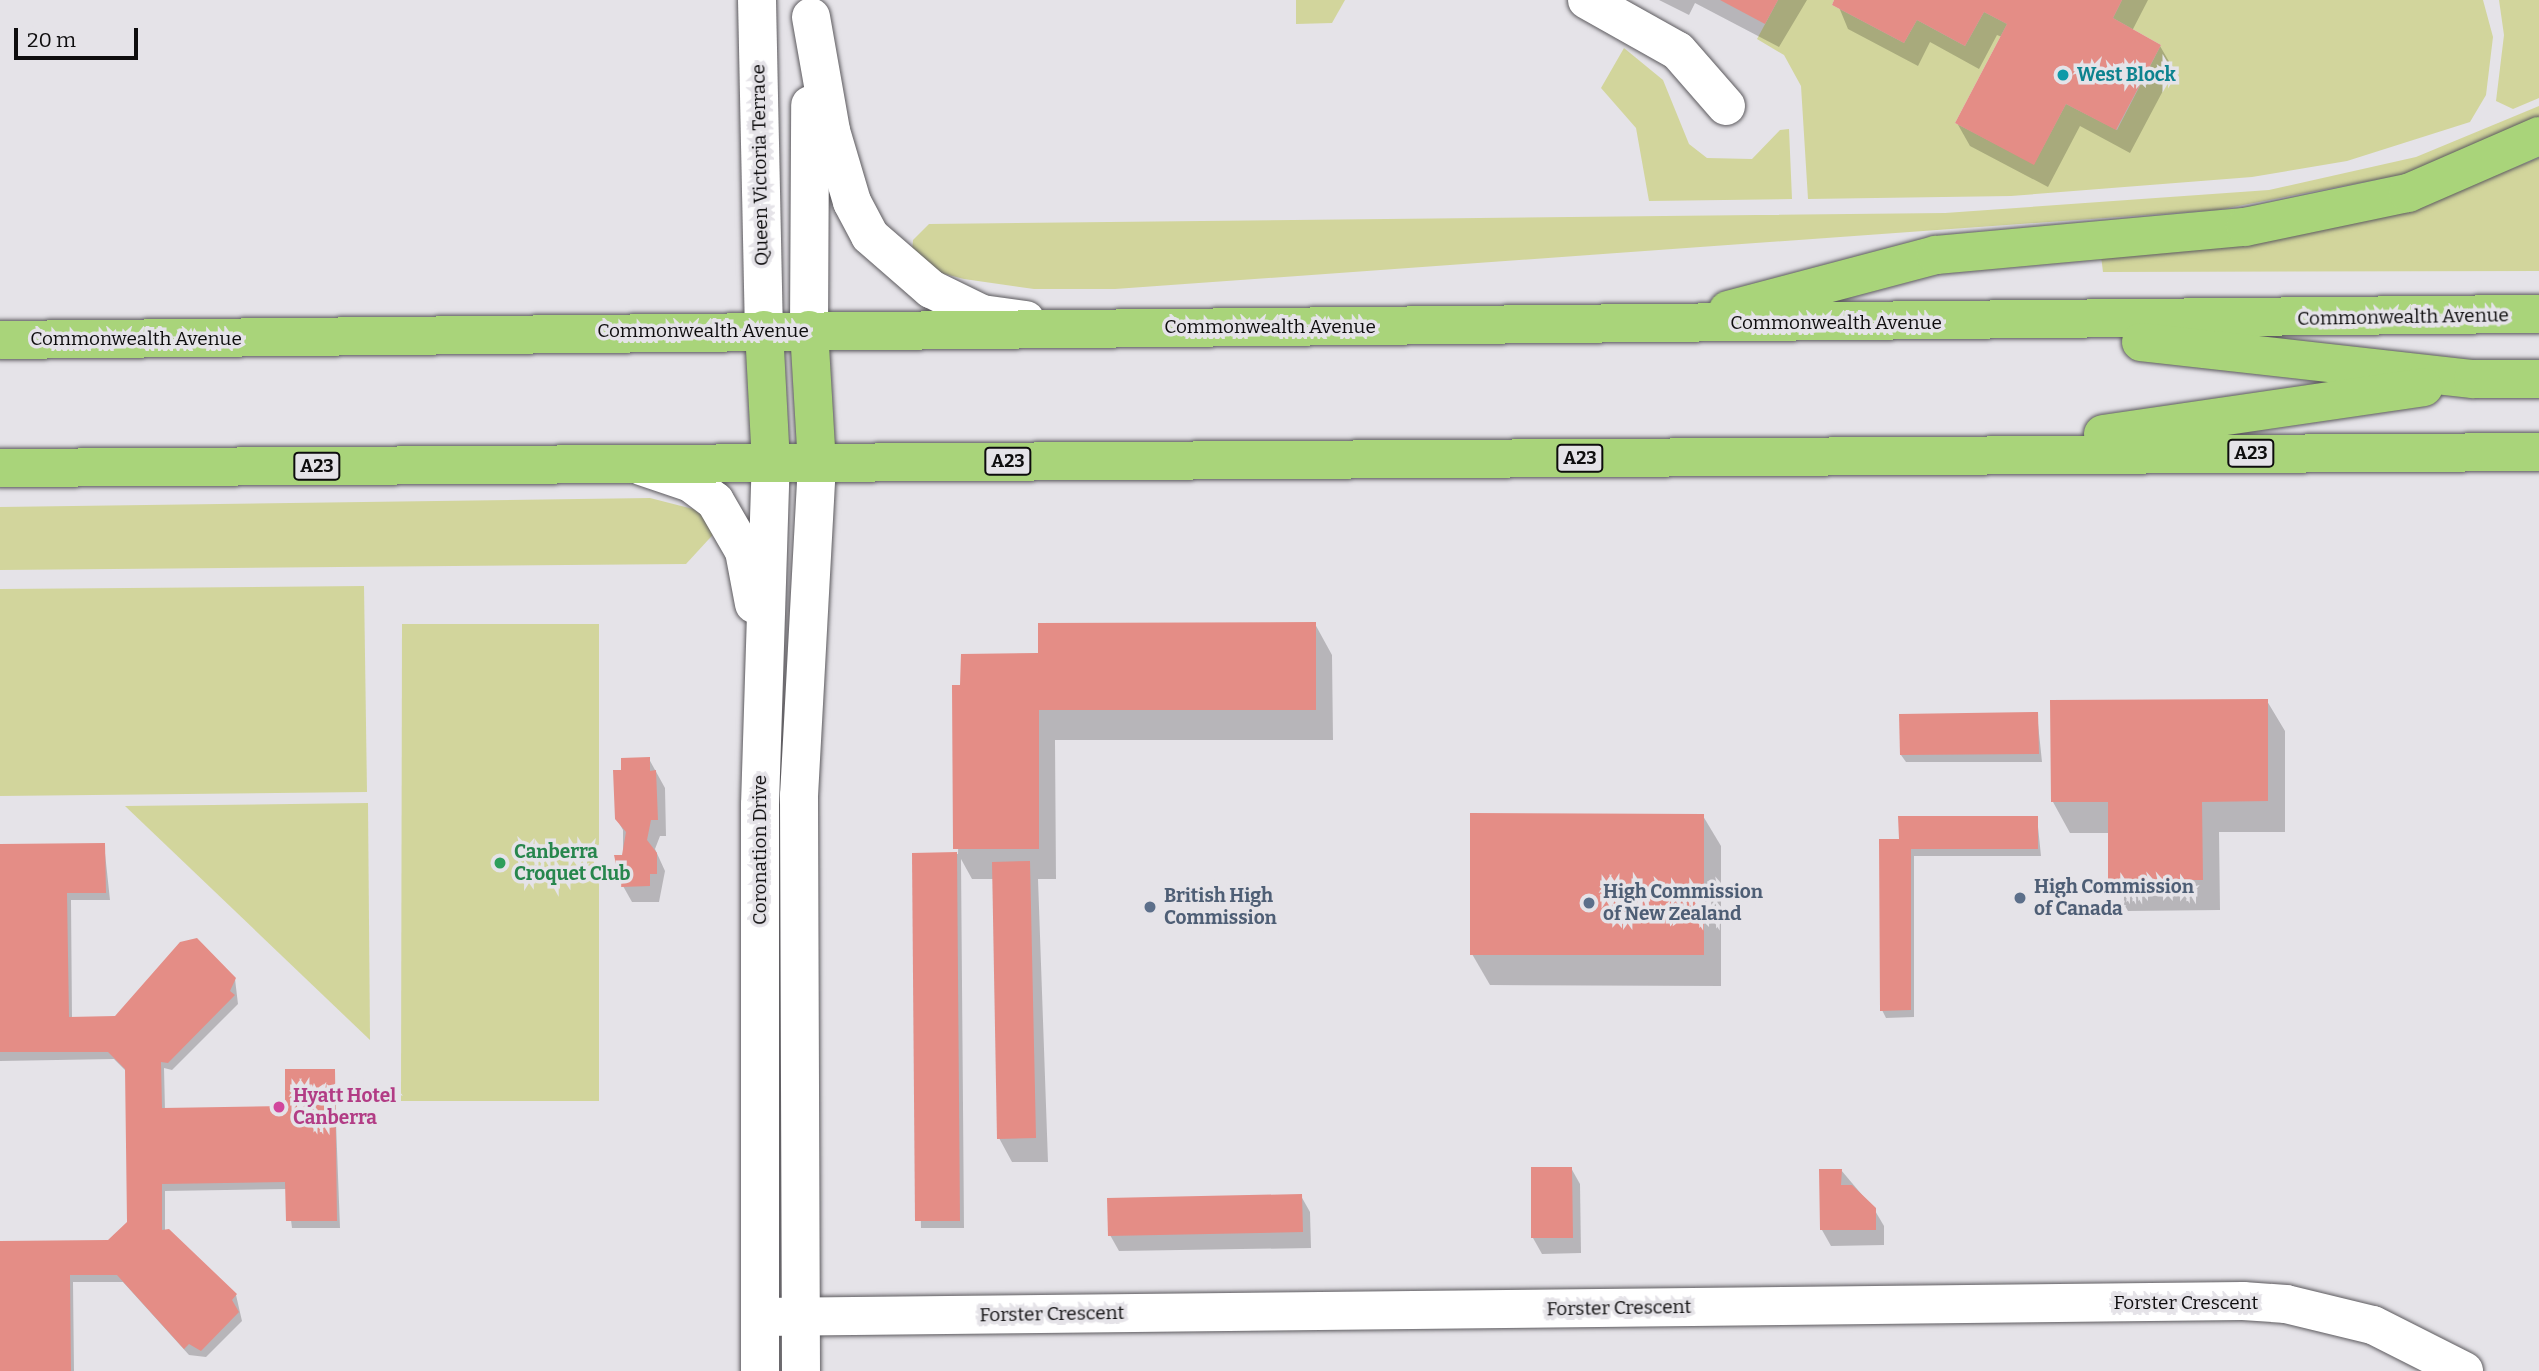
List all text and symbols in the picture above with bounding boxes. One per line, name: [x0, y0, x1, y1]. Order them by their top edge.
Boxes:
scale bar: [18, 14, 142, 58]
text: 20 m: [27, 27, 76, 53]
street label: Queen Victoria Terrace: [747, 64, 773, 266]
place label: West Block: [2077, 64, 2176, 86]
marker: West Block: [2055, 67, 2071, 83]
street label: Commonwealth Avenue: [2297, 304, 2509, 330]
street label: Commonwealth Avenue: [1730, 312, 1942, 334]
street label: Commonwealth Avenue: [1164, 316, 1376, 338]
street label: Commonwealth Avenue: [597, 320, 809, 342]
street label: Commonwealth Avenue: [30, 328, 242, 350]
road number: A23: [2226, 438, 2276, 467]
road number: A23: [1556, 444, 1604, 472]
road number: A23: [984, 447, 1032, 476]
road number: A23: [292, 452, 342, 480]
street label: Coronation Drive: [749, 775, 771, 925]
place label: Canberra Croquet Club: [514, 841, 630, 885]
marker: Canberra Croquet Club: [492, 855, 508, 871]
place label: High Commission of Canada: [2034, 876, 2194, 920]
place label: High Commission of New Zealand: [1603, 881, 1763, 925]
place label: British High Commission: [1164, 885, 1277, 929]
marker: High Commission of Canada: [2012, 890, 2028, 906]
marker: High Commission of New Zealand: [1581, 895, 1597, 911]
marker: British High Commission: [1142, 899, 1158, 915]
place label: Hyatt Hotel Canberra: [293, 1085, 396, 1129]
marker: Hyatt Hotel Canberra: [271, 1099, 287, 1115]
street label: Forster Crescent: [2114, 1292, 2258, 1314]
street label: Forster Crescent: [1546, 1295, 1692, 1321]
street label: Forster Crescent: [979, 1301, 1125, 1327]

